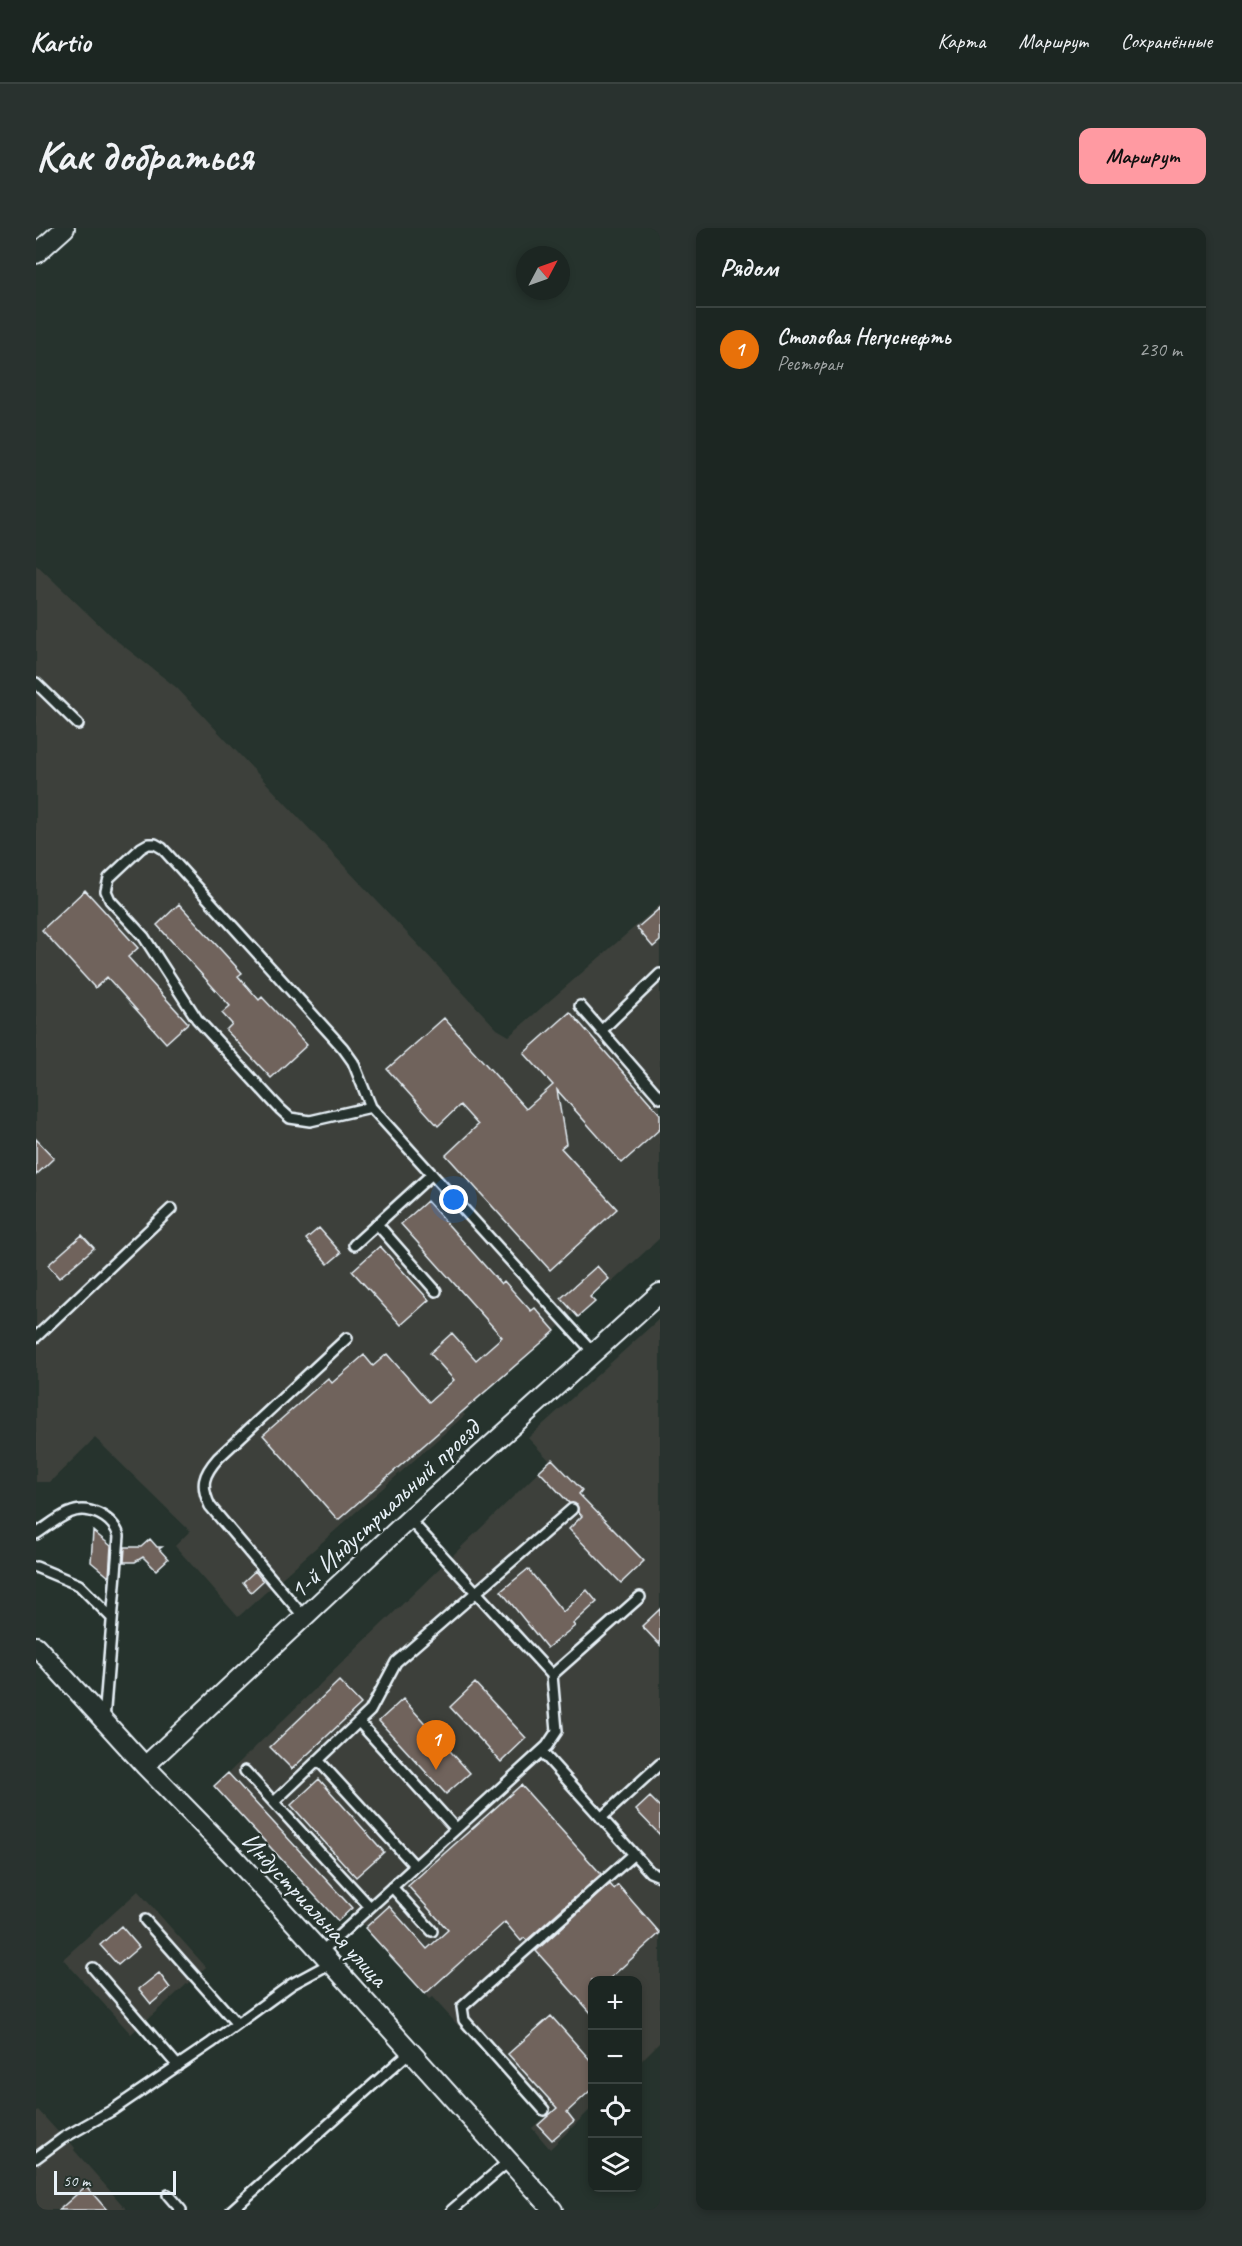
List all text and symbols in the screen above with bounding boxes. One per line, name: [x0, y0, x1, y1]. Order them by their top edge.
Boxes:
text: Kartio: [30, 24, 91, 59]
text: Карта: [937, 28, 986, 54]
text: Маршрут: [1019, 28, 1088, 54]
text: Сохранённые: [1121, 28, 1212, 54]
button: Маршрут: [1079, 128, 1206, 184]
text: Как добраться: [36, 130, 253, 183]
north arrow: [516, 246, 570, 300]
text: Рядом: [720, 251, 778, 284]
text: Столовая Негуснефть: [777, 323, 950, 351]
text: 1: [735, 337, 744, 362]
text: 230 m: [1139, 337, 1182, 362]
text: Ресторан: [777, 351, 843, 376]
your location: [439, 1185, 468, 1214]
street label: 1-й Индустриальный проезд: [282, 1411, 489, 1606]
pin: 1: [416, 1720, 456, 1770]
street label: Индустриальная улица: [234, 1825, 396, 1995]
map controls: [588, 1976, 642, 2192]
button: +: [588, 1976, 642, 2030]
button: −: [588, 2030, 642, 2084]
button: locate: [588, 2084, 642, 2138]
button: layers: [588, 2138, 642, 2192]
scale bar: [54, 2168, 176, 2196]
text: 50 m: [63, 2171, 90, 2191]

